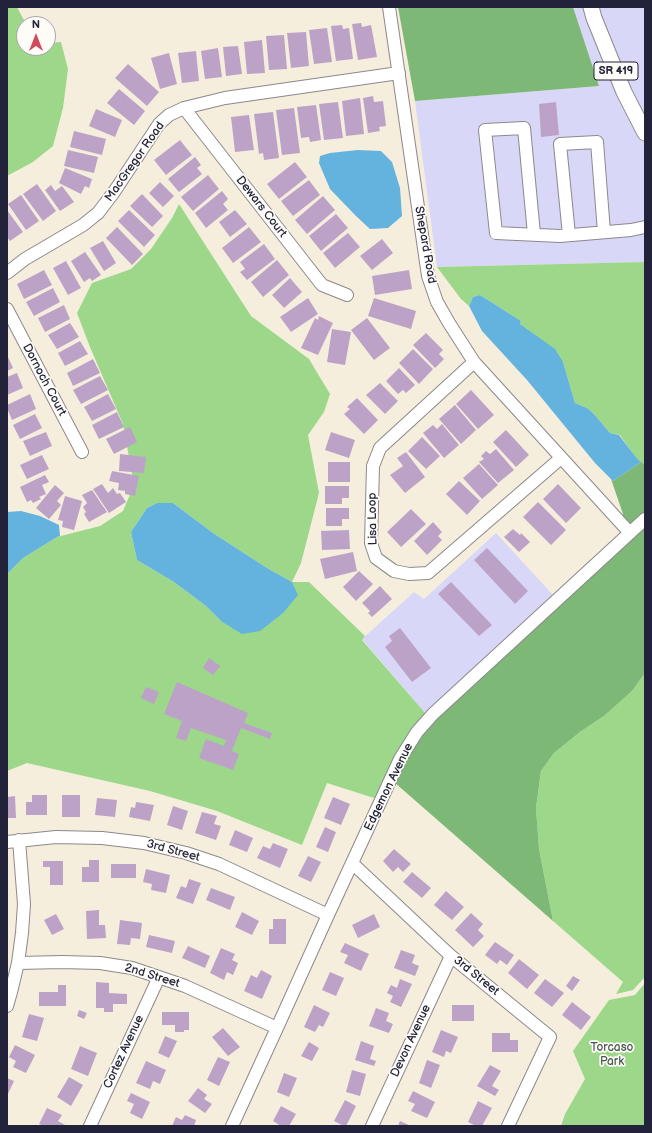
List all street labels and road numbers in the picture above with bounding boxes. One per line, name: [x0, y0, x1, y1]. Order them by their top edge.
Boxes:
road number: SR 419: [594, 62, 638, 80]
street label: MacGregor Road: [102, 119, 168, 205]
street label: Dewars Court: [233, 173, 289, 241]
street label: Shepard Road: [411, 205, 439, 285]
street label: Dornoch Court: [19, 341, 69, 419]
street label: Lisa Loop: [365, 492, 381, 546]
street label: Edgemon Avenue: [362, 741, 416, 833]
street label: 3rd Street: [145, 837, 201, 865]
street label: 3rd Street: [450, 953, 502, 999]
street label: 2nd Street: [123, 961, 181, 991]
street label: Devon Avenue: [388, 1002, 434, 1080]
street label: Cortez Avenue: [101, 1013, 147, 1091]

